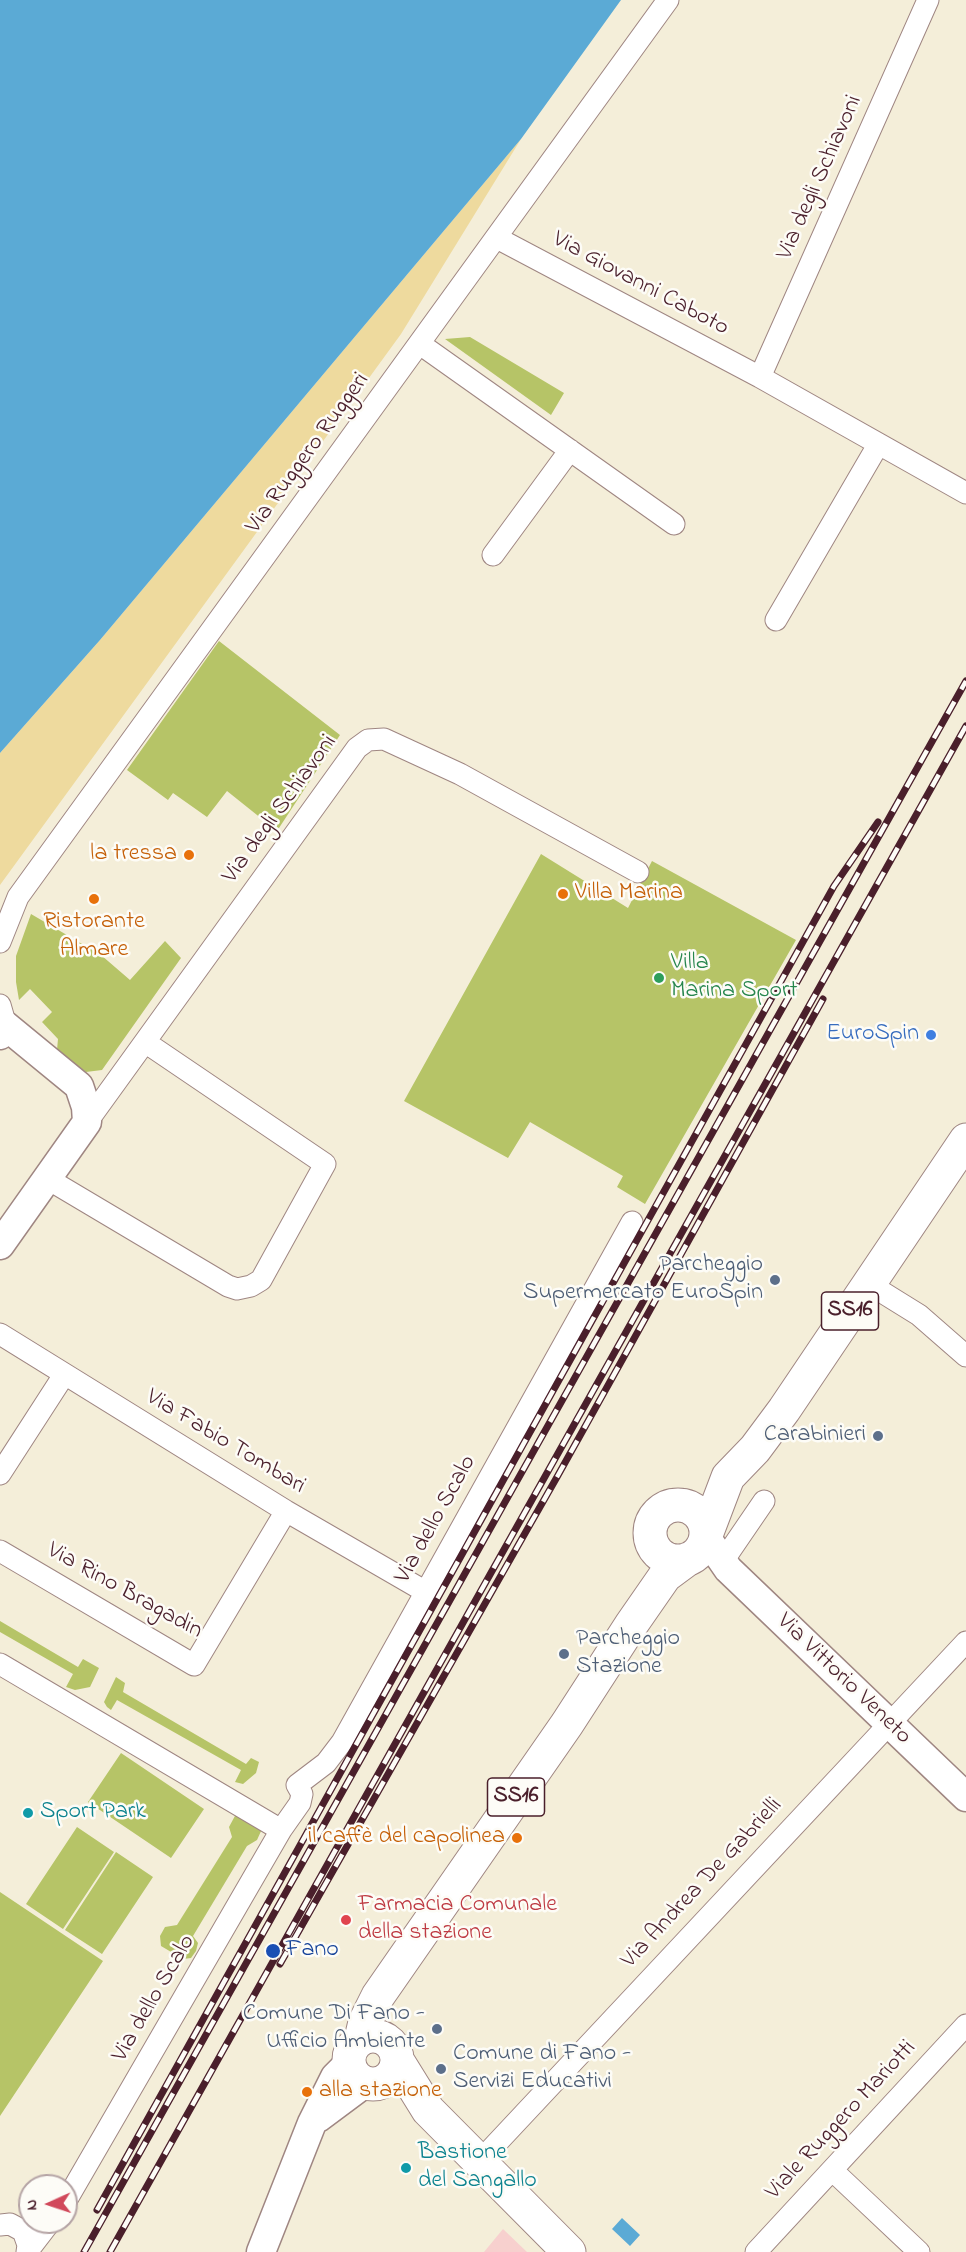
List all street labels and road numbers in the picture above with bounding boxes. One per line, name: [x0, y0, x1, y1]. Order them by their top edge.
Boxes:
street label: Via degli Schiavoni: [772, 91, 870, 265]
street label: Via Giovanni Caboto: [547, 226, 733, 344]
street label: Via Ruggero Ruggeri: [241, 368, 377, 540]
street label: Via degli Schiavoni: [217, 730, 345, 890]
road number: SS16: [822, 1292, 878, 1330]
street label: Via Fabio Tombari: [140, 1384, 310, 1502]
street label: Via dello Scalo: [390, 1451, 484, 1589]
street label: Via Rino Bragadin: [41, 1537, 207, 1647]
street label: Via Vittorio Veneto: [769, 1608, 917, 1752]
road number: SS16: [488, 1778, 544, 1816]
street label: Via Andrea De Gabrielli: [616, 1793, 790, 1975]
street label: Via dello Scalo: [107, 1930, 203, 2068]
street label: Viale Ruggero Mariotti: [761, 2035, 923, 2207]

